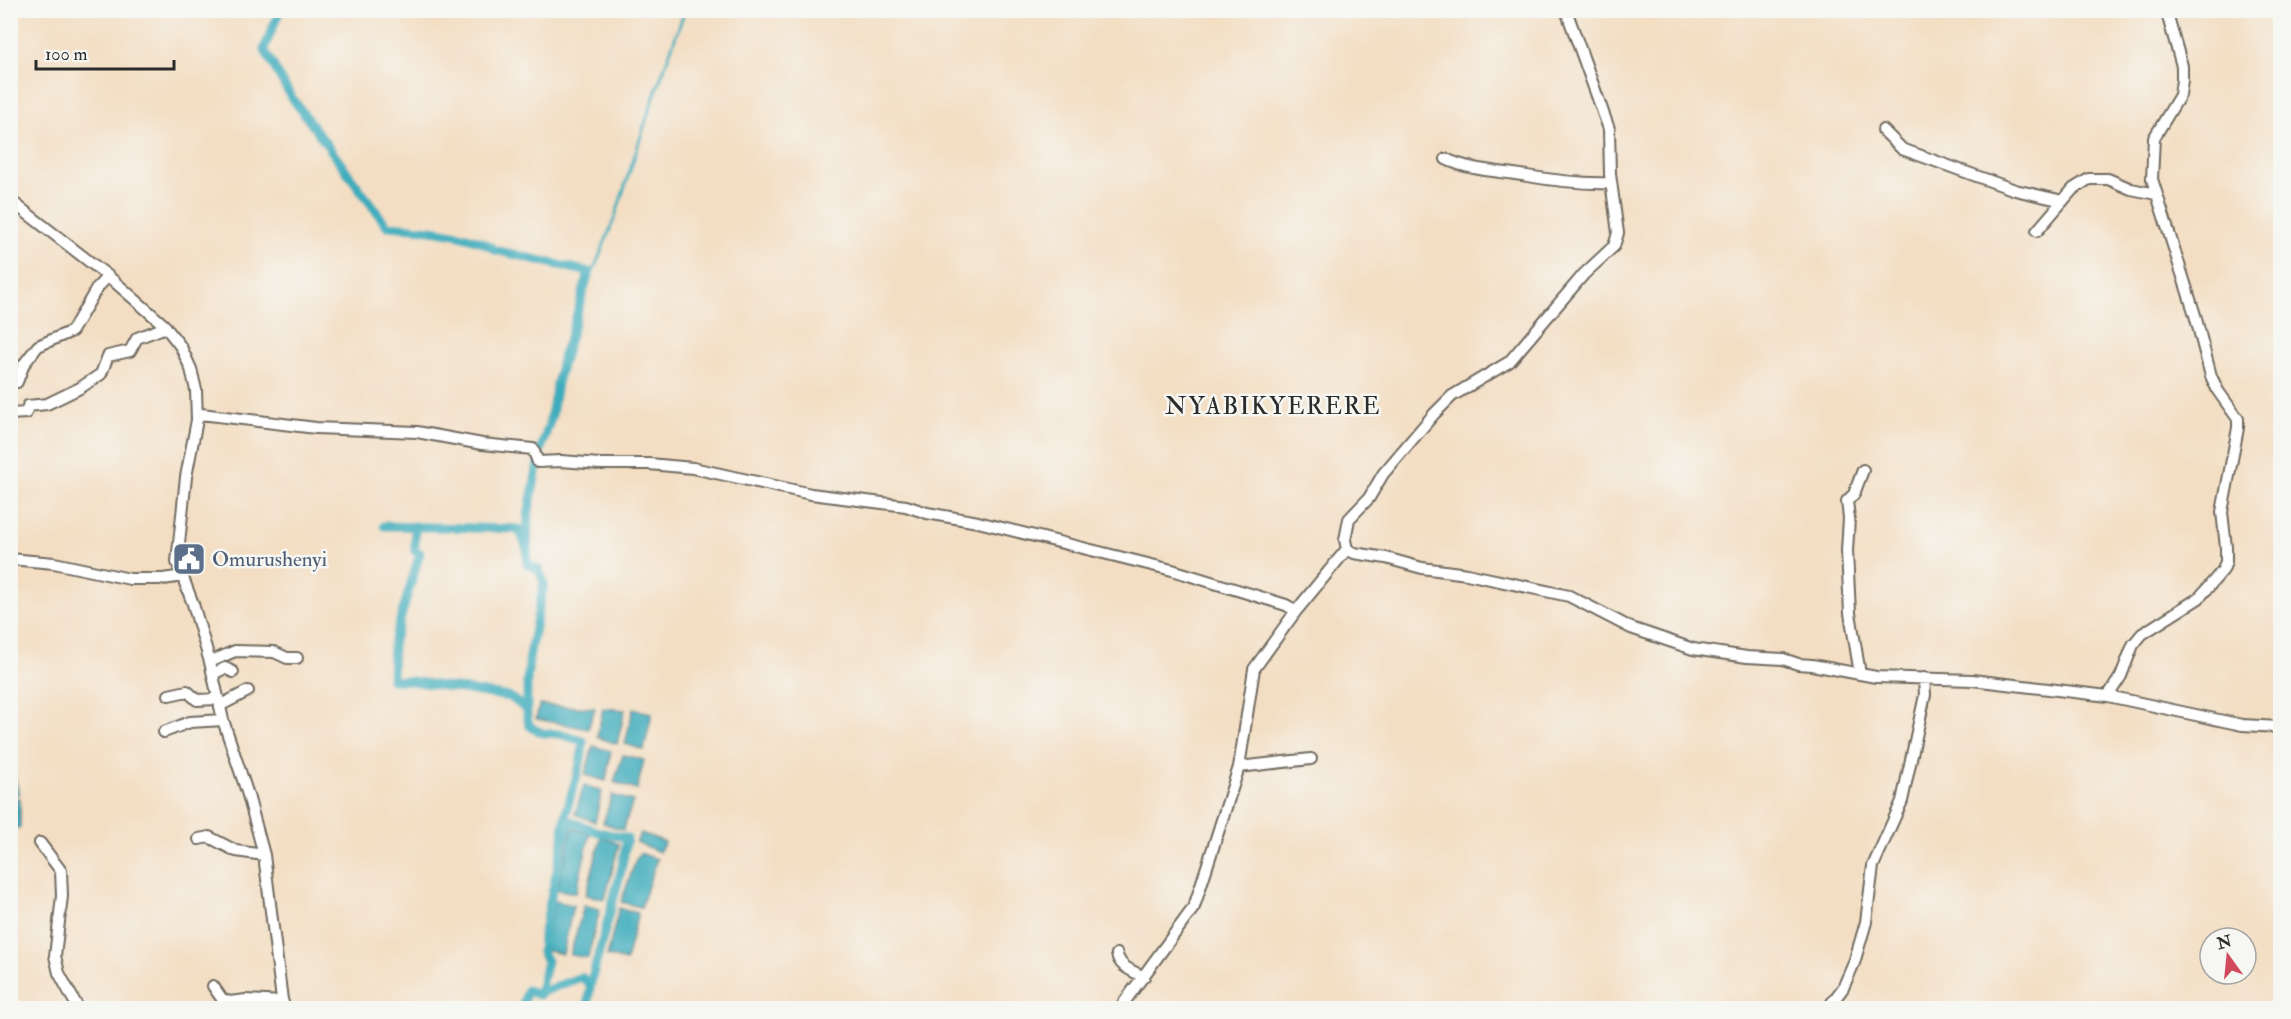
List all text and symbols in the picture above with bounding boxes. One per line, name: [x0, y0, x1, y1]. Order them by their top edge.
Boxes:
scale bar: [36, 33, 174, 71]
text: 100 m: [45, 43, 88, 66]
district label: NYABIKYERERE: [1165, 391, 1381, 422]
public building icon: Omurushenyi: [171, 541, 207, 577]
place label: Omurushenyi: [212, 546, 328, 573]
north arrow: [2198, 926, 2258, 986]
text: N: [2214, 931, 2235, 954]

